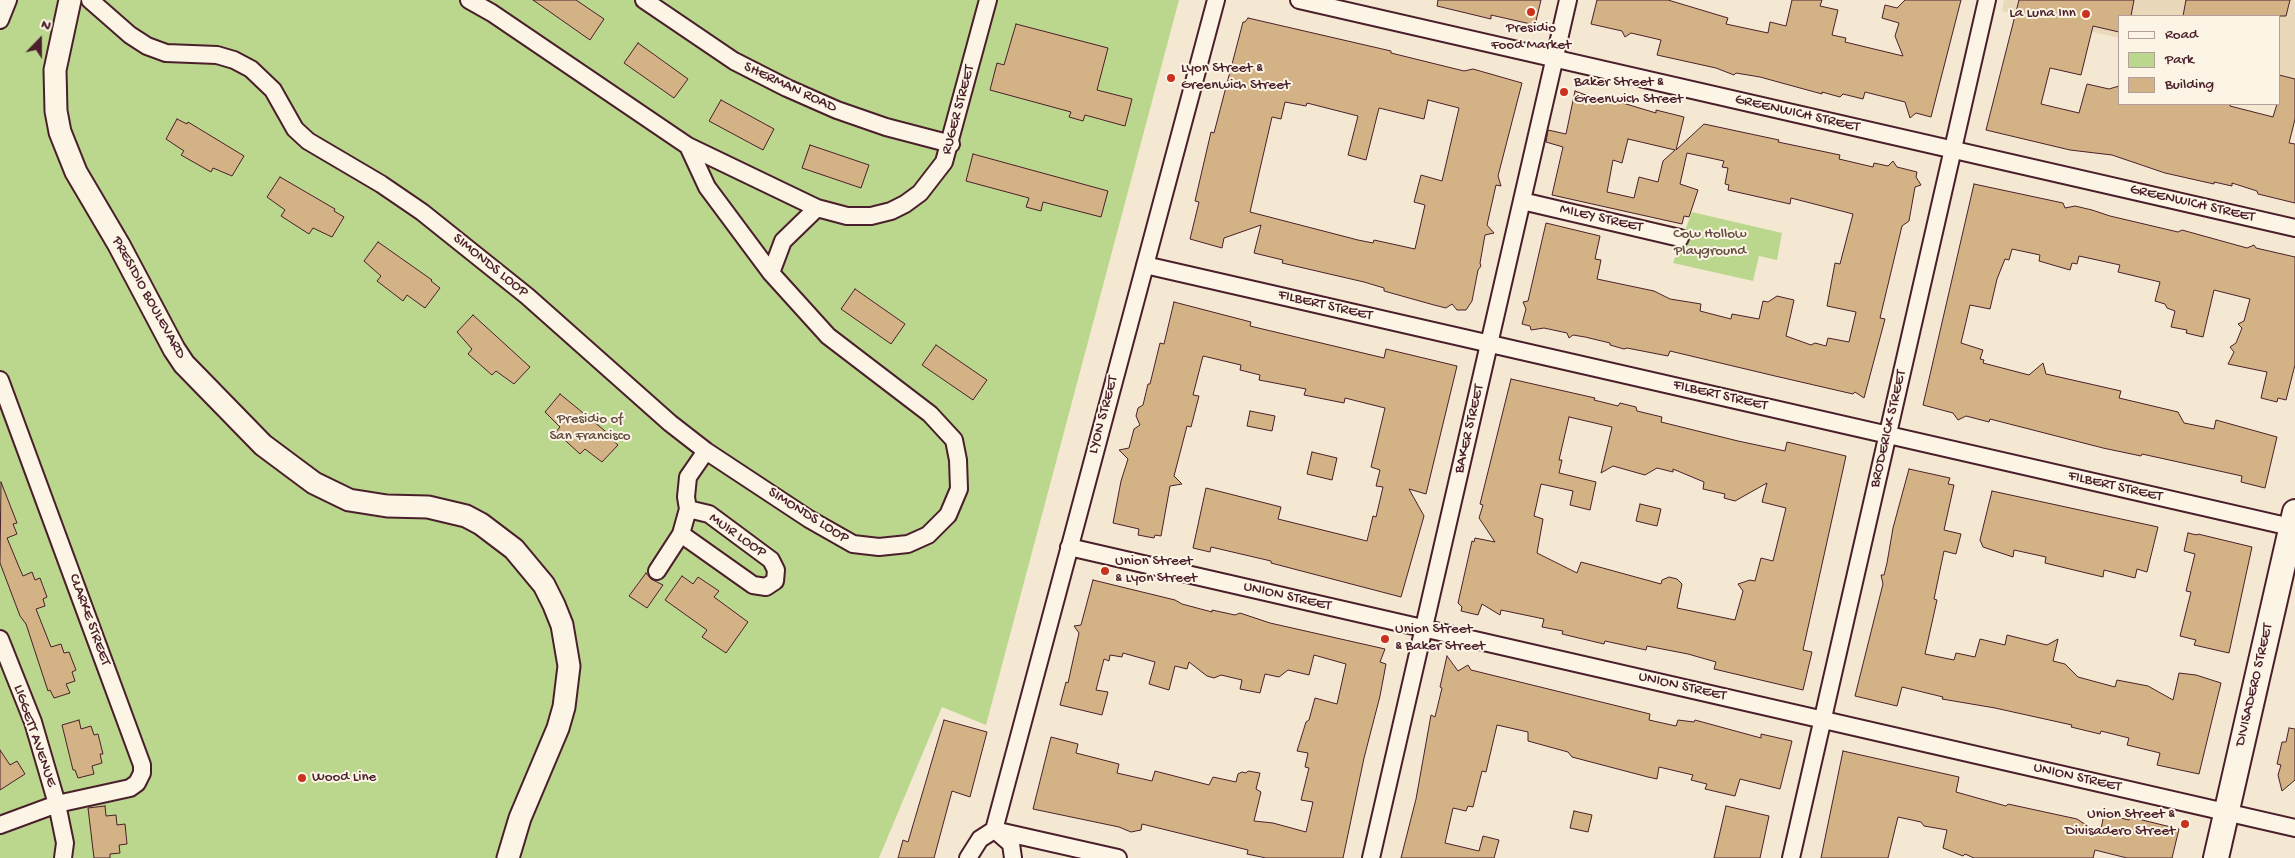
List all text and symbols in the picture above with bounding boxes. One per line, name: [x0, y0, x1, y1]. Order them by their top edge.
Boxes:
place label: La Luna Inn: [2009, 5, 2076, 23]
marker: Presidio Food Market: [1525, 6, 1537, 18]
marker: La Luna Inn: [2080, 8, 2092, 20]
north arrow: [15, 15, 65, 65]
legend: [2118, 15, 2280, 105]
text: N: [38, 16, 53, 35]
place label: Presidio Food Market: [1491, 20, 1571, 55]
text: Road: [2165, 26, 2198, 44]
text: Park: [2165, 51, 2194, 69]
street label: SHERMAN ROAD: [741, 59, 839, 117]
place label: Lyon Street & Greenwich Street: [1181, 60, 1290, 95]
street label: RUGER STREET: [938, 63, 980, 157]
marker: Lyon Street & Greenwich Street: [1165, 72, 1177, 84]
place label: Baker Street & Greenwich Street: [1574, 74, 1683, 109]
text: Building: [2165, 76, 2214, 94]
marker: Baker Street & Greenwich Street: [1558, 86, 1570, 98]
street label: GREENWICH STREET: [1733, 91, 1861, 137]
street label: GREENWICH STREET: [2128, 181, 2256, 227]
street label: MILEY STREET: [1558, 201, 1644, 237]
park label: Cow Hollow Playground: [1673, 226, 1747, 261]
street label: SIMONDS LOOP: [449, 230, 531, 302]
street label: PRESIDIO BOULEVARD: [107, 234, 189, 362]
street label: FILBERT STREET: [1276, 286, 1374, 326]
street label: BRODERICK STREET: [1867, 368, 1911, 490]
street label: LYON STREET: [1085, 374, 1123, 456]
street label: FILBERT STREET: [1671, 376, 1769, 416]
street label: BAKER STREET: [1451, 383, 1489, 475]
park label: Presidio of San Francisco: [549, 411, 631, 446]
street label: FILBERT STREET: [2066, 467, 2164, 507]
street label: SIMONDS LOOP: [764, 484, 852, 548]
street label: MUIR LOOP: [705, 510, 769, 562]
place label: Union Street & Lyon Street: [1115, 553, 1197, 588]
marker: Union Street & Lyon Street: [1099, 565, 1111, 577]
street label: CLARKE STREET: [64, 572, 114, 668]
street label: UNION STREET: [1241, 578, 1333, 616]
place label: Union Street & Baker Street: [1395, 621, 1485, 656]
street label: DIVISADERO STREET: [2232, 622, 2278, 748]
marker: Union Street & Baker Street: [1379, 633, 1391, 645]
street label: UNION STREET: [1636, 668, 1728, 706]
street label: LIGGETT AVENUE: [8, 683, 60, 789]
street label: UNION STREET: [2031, 759, 2123, 797]
place label: Wood Line: [312, 769, 376, 787]
marker: Wood Line: [296, 772, 308, 784]
place label: Union Street & Divisadero Street: [2065, 806, 2175, 841]
marker: Union Street & Divisadero Street: [2179, 818, 2191, 830]

